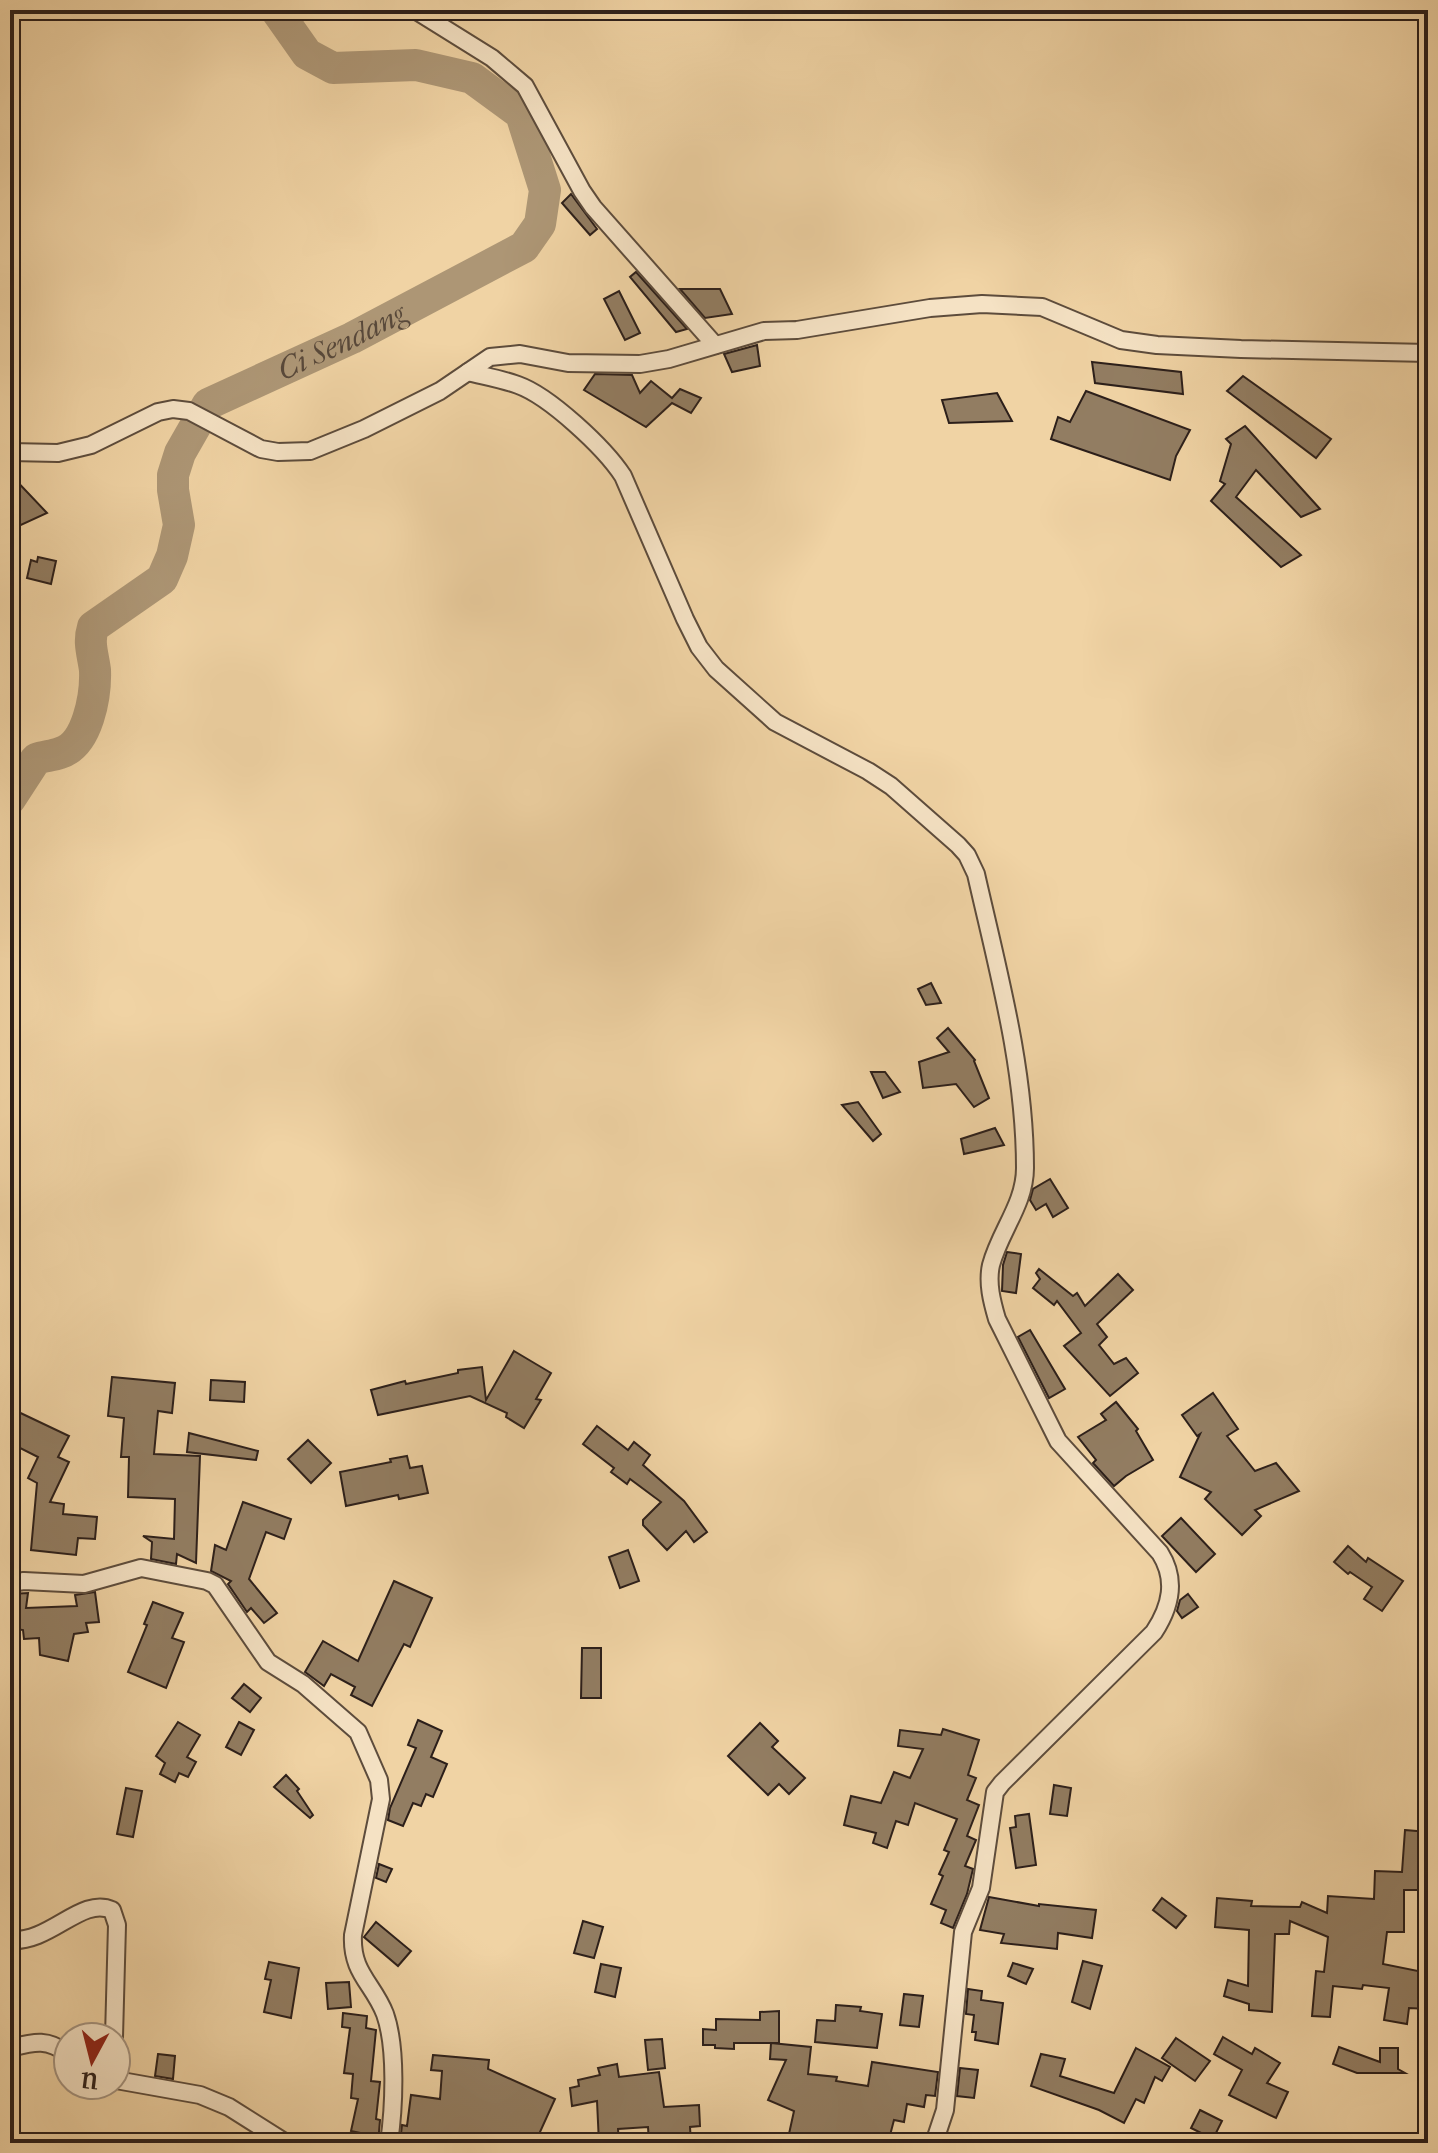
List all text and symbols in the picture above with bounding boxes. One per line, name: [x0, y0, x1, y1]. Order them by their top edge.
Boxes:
water label: Ci Sendang: [272, 295, 413, 388]
north arrow: [52, 2021, 132, 2101]
text: U: [79, 2066, 101, 2094]

